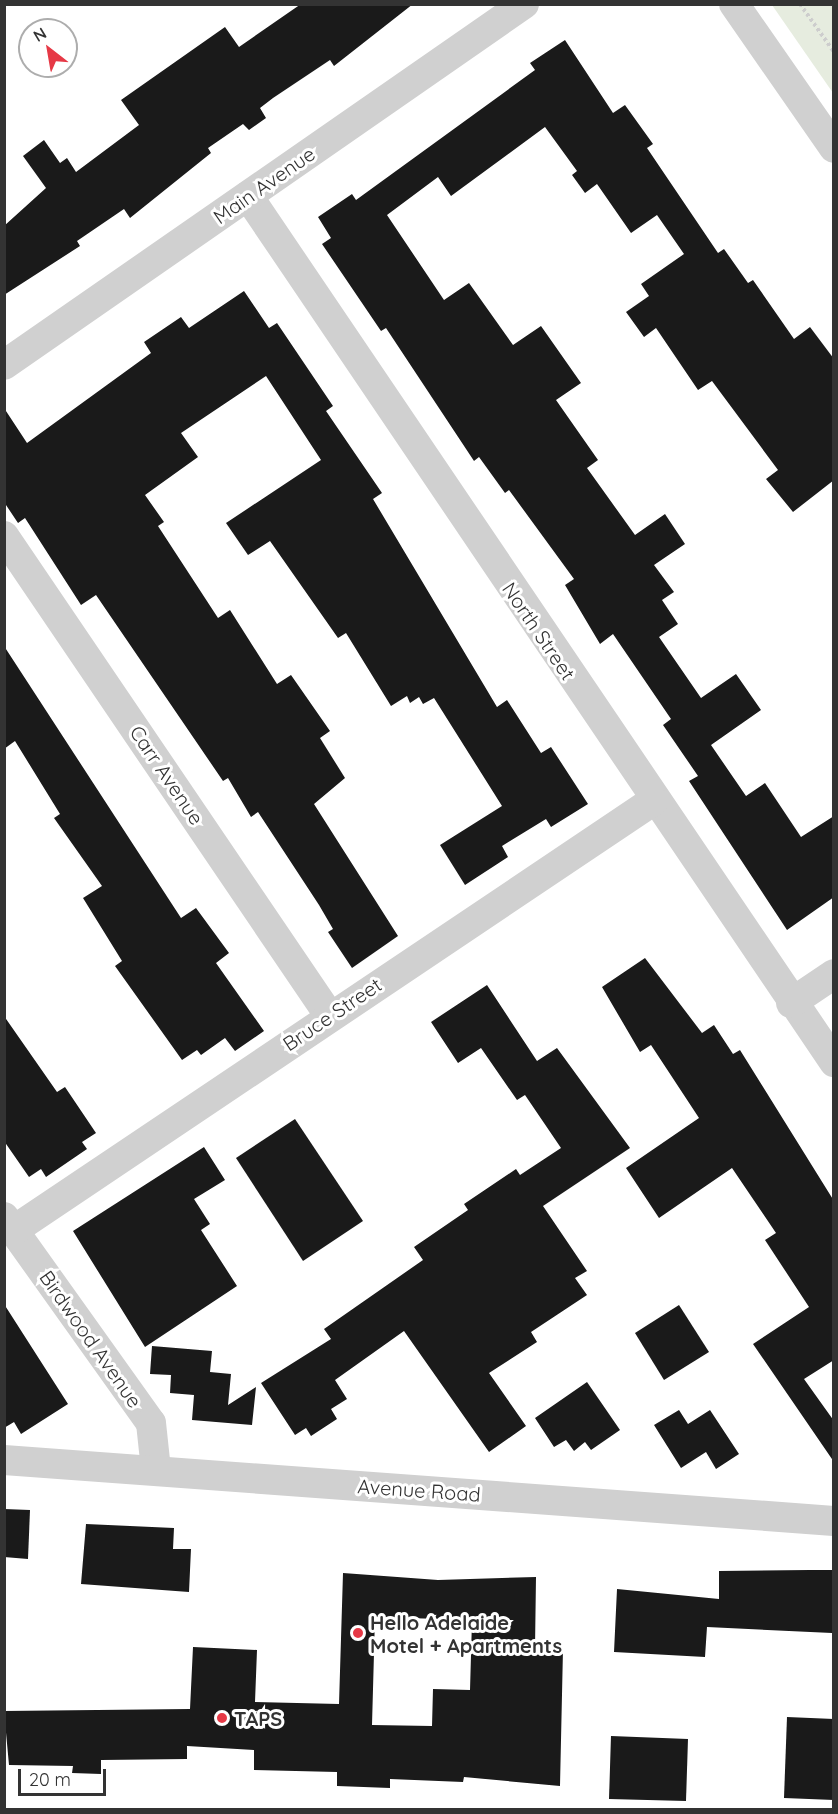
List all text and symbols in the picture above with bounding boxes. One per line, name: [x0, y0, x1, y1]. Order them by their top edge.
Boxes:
north arrow: [18, 18, 78, 78]
text: N: [30, 23, 50, 46]
street label: Main Avenue: [209, 141, 319, 229]
street label: North Street: [498, 578, 580, 684]
street label: Carr Avenue: [125, 721, 209, 829]
street label: Bruce Street: [278, 972, 386, 1056]
street label: Birdwood Avenue: [35, 1266, 147, 1412]
street label: Avenue Road: [357, 1474, 481, 1506]
place label: Hello Adelaide Motel + Apartments: [370, 1610, 562, 1657]
marker: Hello Adelaide Motel + Apartments: [351, 1626, 365, 1640]
place label: TAPS: [234, 1706, 282, 1730]
marker: TAPS: [215, 1711, 229, 1725]
scale bar: [21, 1757, 110, 1795]
text: 20 m: [29, 1768, 71, 1791]

